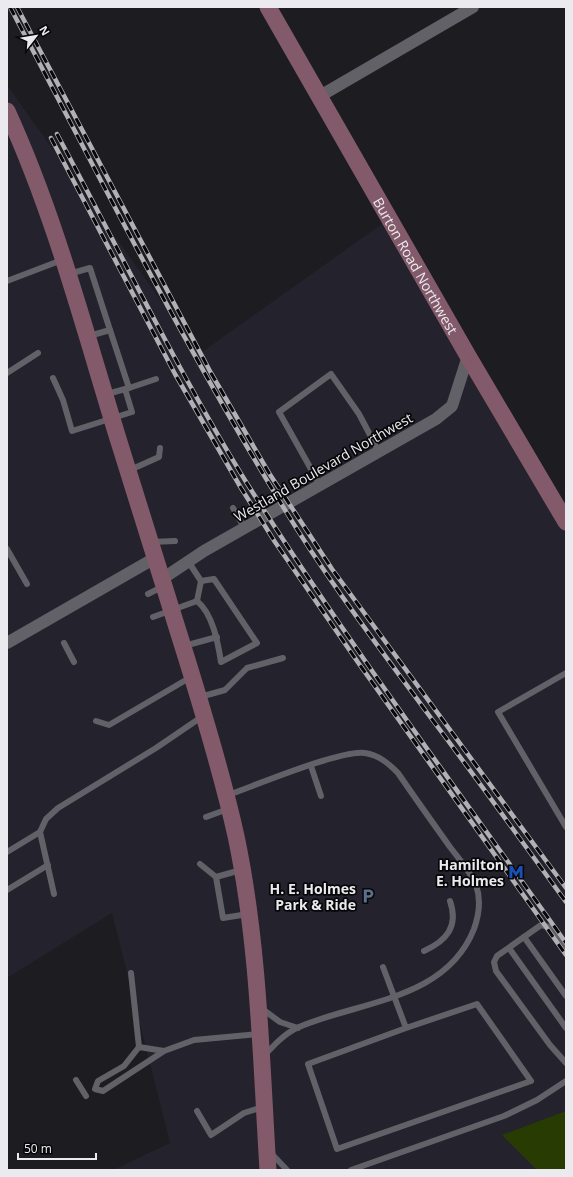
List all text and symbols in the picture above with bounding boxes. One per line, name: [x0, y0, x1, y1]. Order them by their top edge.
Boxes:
north arrow: [16, 16, 56, 56]
text: N: [36, 23, 54, 38]
street label: Burton Road Northwest: [369, 194, 463, 337]
street label: Westland Boulevard Northwest: [230, 408, 416, 526]
place label: Hamilton E. Holmes: [436, 855, 504, 890]
metro station icon: Hamilton E. Holmes: [507, 863, 525, 881]
place label: H. E. Holmes Park & Ride: [270, 879, 356, 914]
parking icon: H. E. Holmes Park & Ride: [359, 887, 377, 905]
scale bar: [18, 1135, 96, 1161]
text: 50 m: [24, 1140, 52, 1157]

